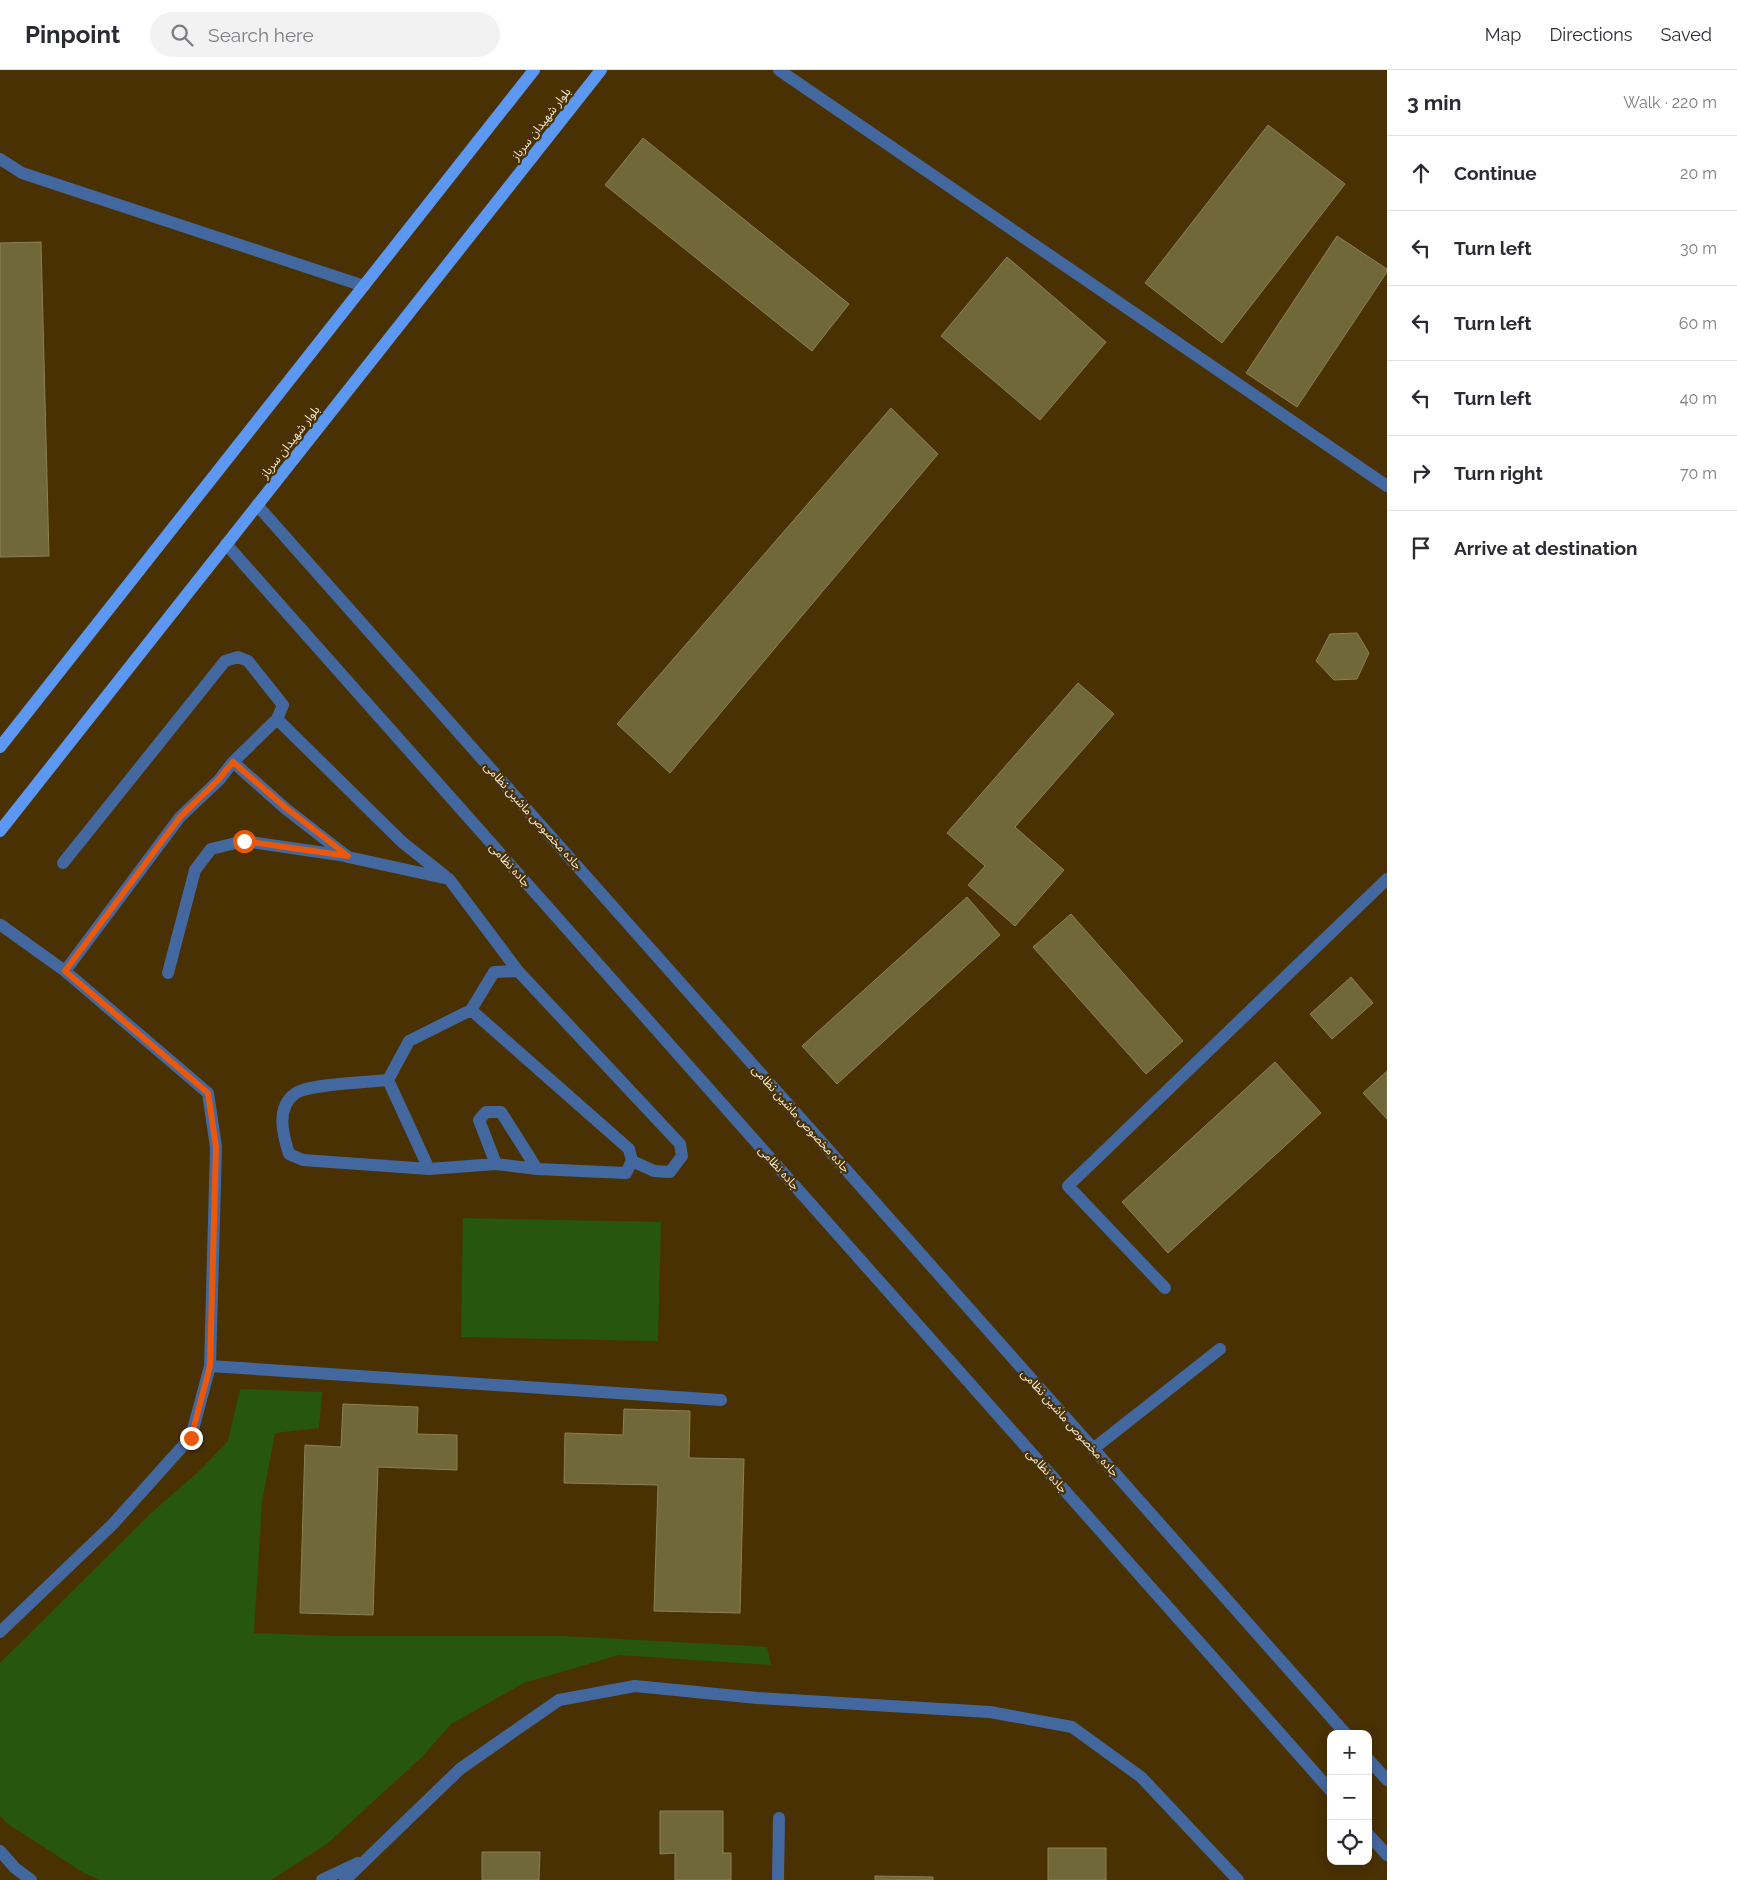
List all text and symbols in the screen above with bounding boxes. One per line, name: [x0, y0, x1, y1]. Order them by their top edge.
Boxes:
search box: [150, 12, 500, 57]
text: Pinpoint: [25, 20, 120, 49]
icon: search: [168, 21, 196, 49]
text: Search here: [208, 24, 314, 46]
text: Map: [1485, 24, 1521, 45]
text: Directions: [1549, 24, 1633, 45]
text: Saved: [1661, 24, 1712, 45]
street label: بلوار شهیدان سرباز: [508, 85, 574, 164]
text: 3 min: [1407, 90, 1461, 115]
text: Walk · 220 m: [1623, 93, 1717, 112]
icon: ahead: [1407, 159, 1435, 187]
text: Continue: [1454, 162, 1537, 184]
text: 20 m: [1680, 164, 1717, 183]
icon: left: [1407, 234, 1435, 262]
text: Turn left: [1454, 237, 1531, 259]
text: 30 m: [1680, 239, 1717, 258]
icon: left: [1407, 309, 1435, 337]
text: Turn left: [1454, 312, 1531, 334]
text: 60 m: [1679, 314, 1717, 333]
icon: left: [1407, 384, 1435, 412]
text: Turn left: [1454, 387, 1531, 409]
text: 40 m: [1680, 389, 1717, 408]
street label: بلوار شهیدان سرباز: [257, 403, 323, 482]
icon: right: [1407, 459, 1435, 487]
text: Turn right: [1454, 462, 1543, 484]
text: 70 m: [1680, 464, 1717, 483]
icon: arrive: [1407, 534, 1435, 562]
text: Arrive at destination: [1454, 537, 1638, 559]
street label: جاده مخصوص ماشین نظامی: [481, 759, 585, 873]
route start: [233, 830, 256, 853]
street label: جاده نظامی: [487, 840, 533, 890]
street label: جاده مخصوص ماشین نظامی: [749, 1062, 853, 1176]
street label: جاده نظامی: [756, 1143, 802, 1193]
street label: جاده مخصوص ماشین نظامی: [1018, 1366, 1122, 1480]
route end: [180, 1427, 203, 1450]
street label: جاده نظامی: [1024, 1446, 1070, 1496]
map controls: [1327, 1730, 1372, 1865]
button: +: [1327, 1730, 1372, 1775]
button: −: [1327, 1775, 1372, 1820]
button: locate: [1327, 1820, 1372, 1865]

